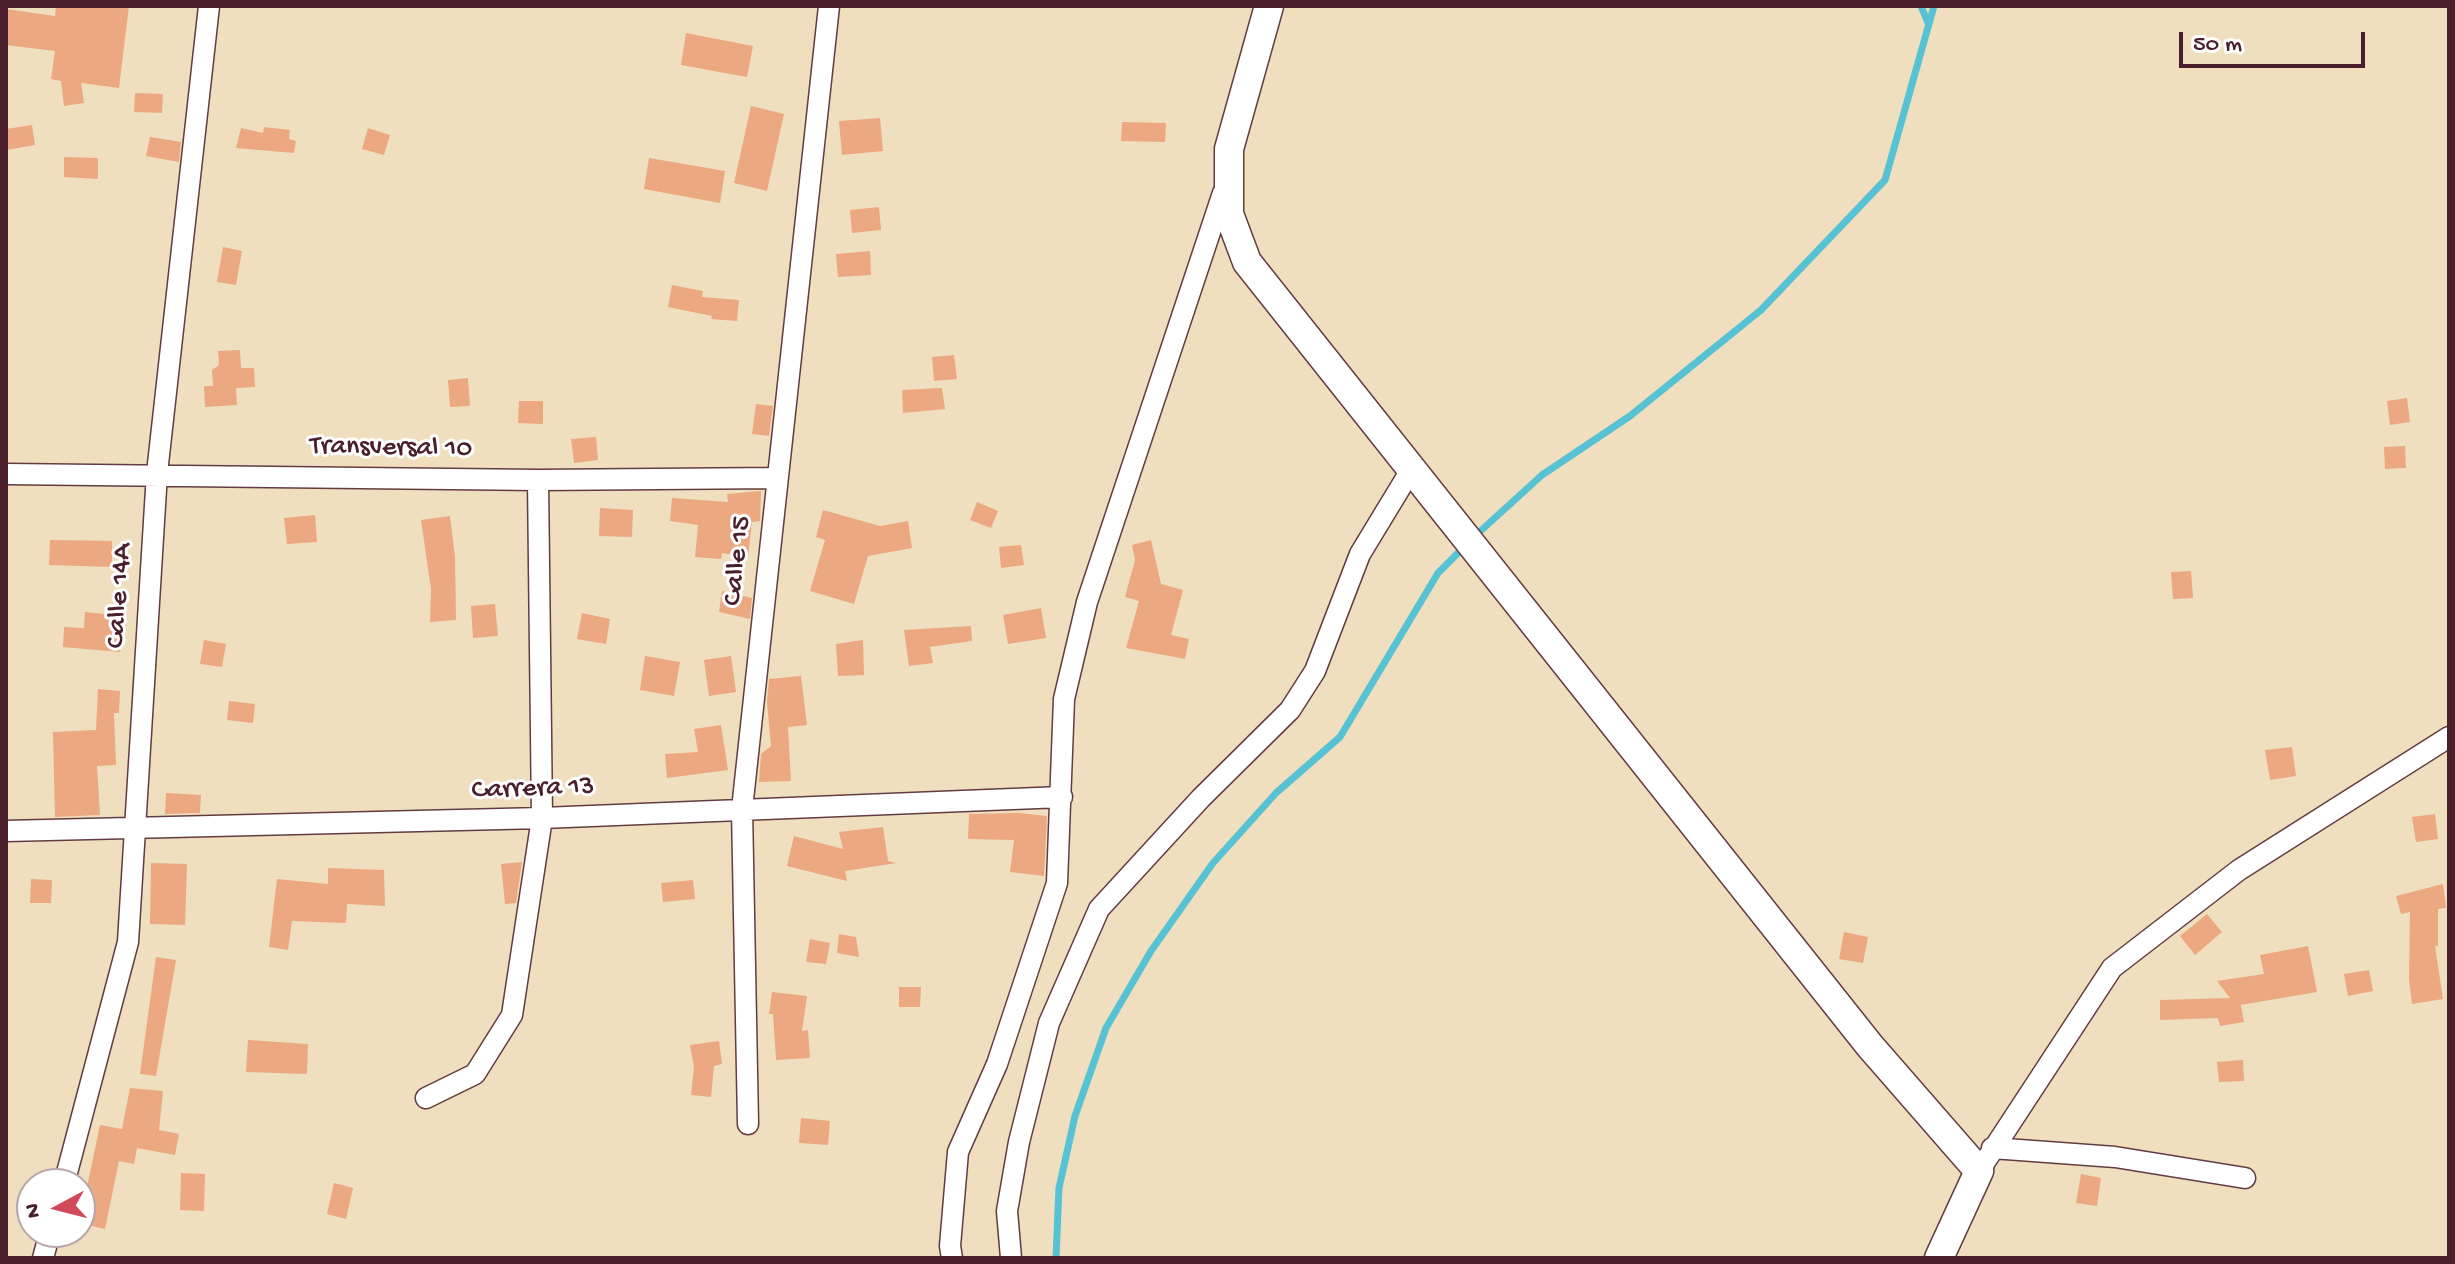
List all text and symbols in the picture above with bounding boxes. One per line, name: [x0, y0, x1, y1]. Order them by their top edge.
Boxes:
scale bar: [2183, 16, 2369, 66]
text: 50 m: [2193, 31, 2242, 60]
street label: Transversal 10: [310, 431, 472, 467]
street label: Calle 15: [718, 514, 760, 608]
street label: Calle 14A: [101, 542, 141, 650]
street label: Carrera 13: [471, 771, 595, 809]
north arrow: [16, 1168, 96, 1248]
text: N: [20, 1202, 48, 1219]

